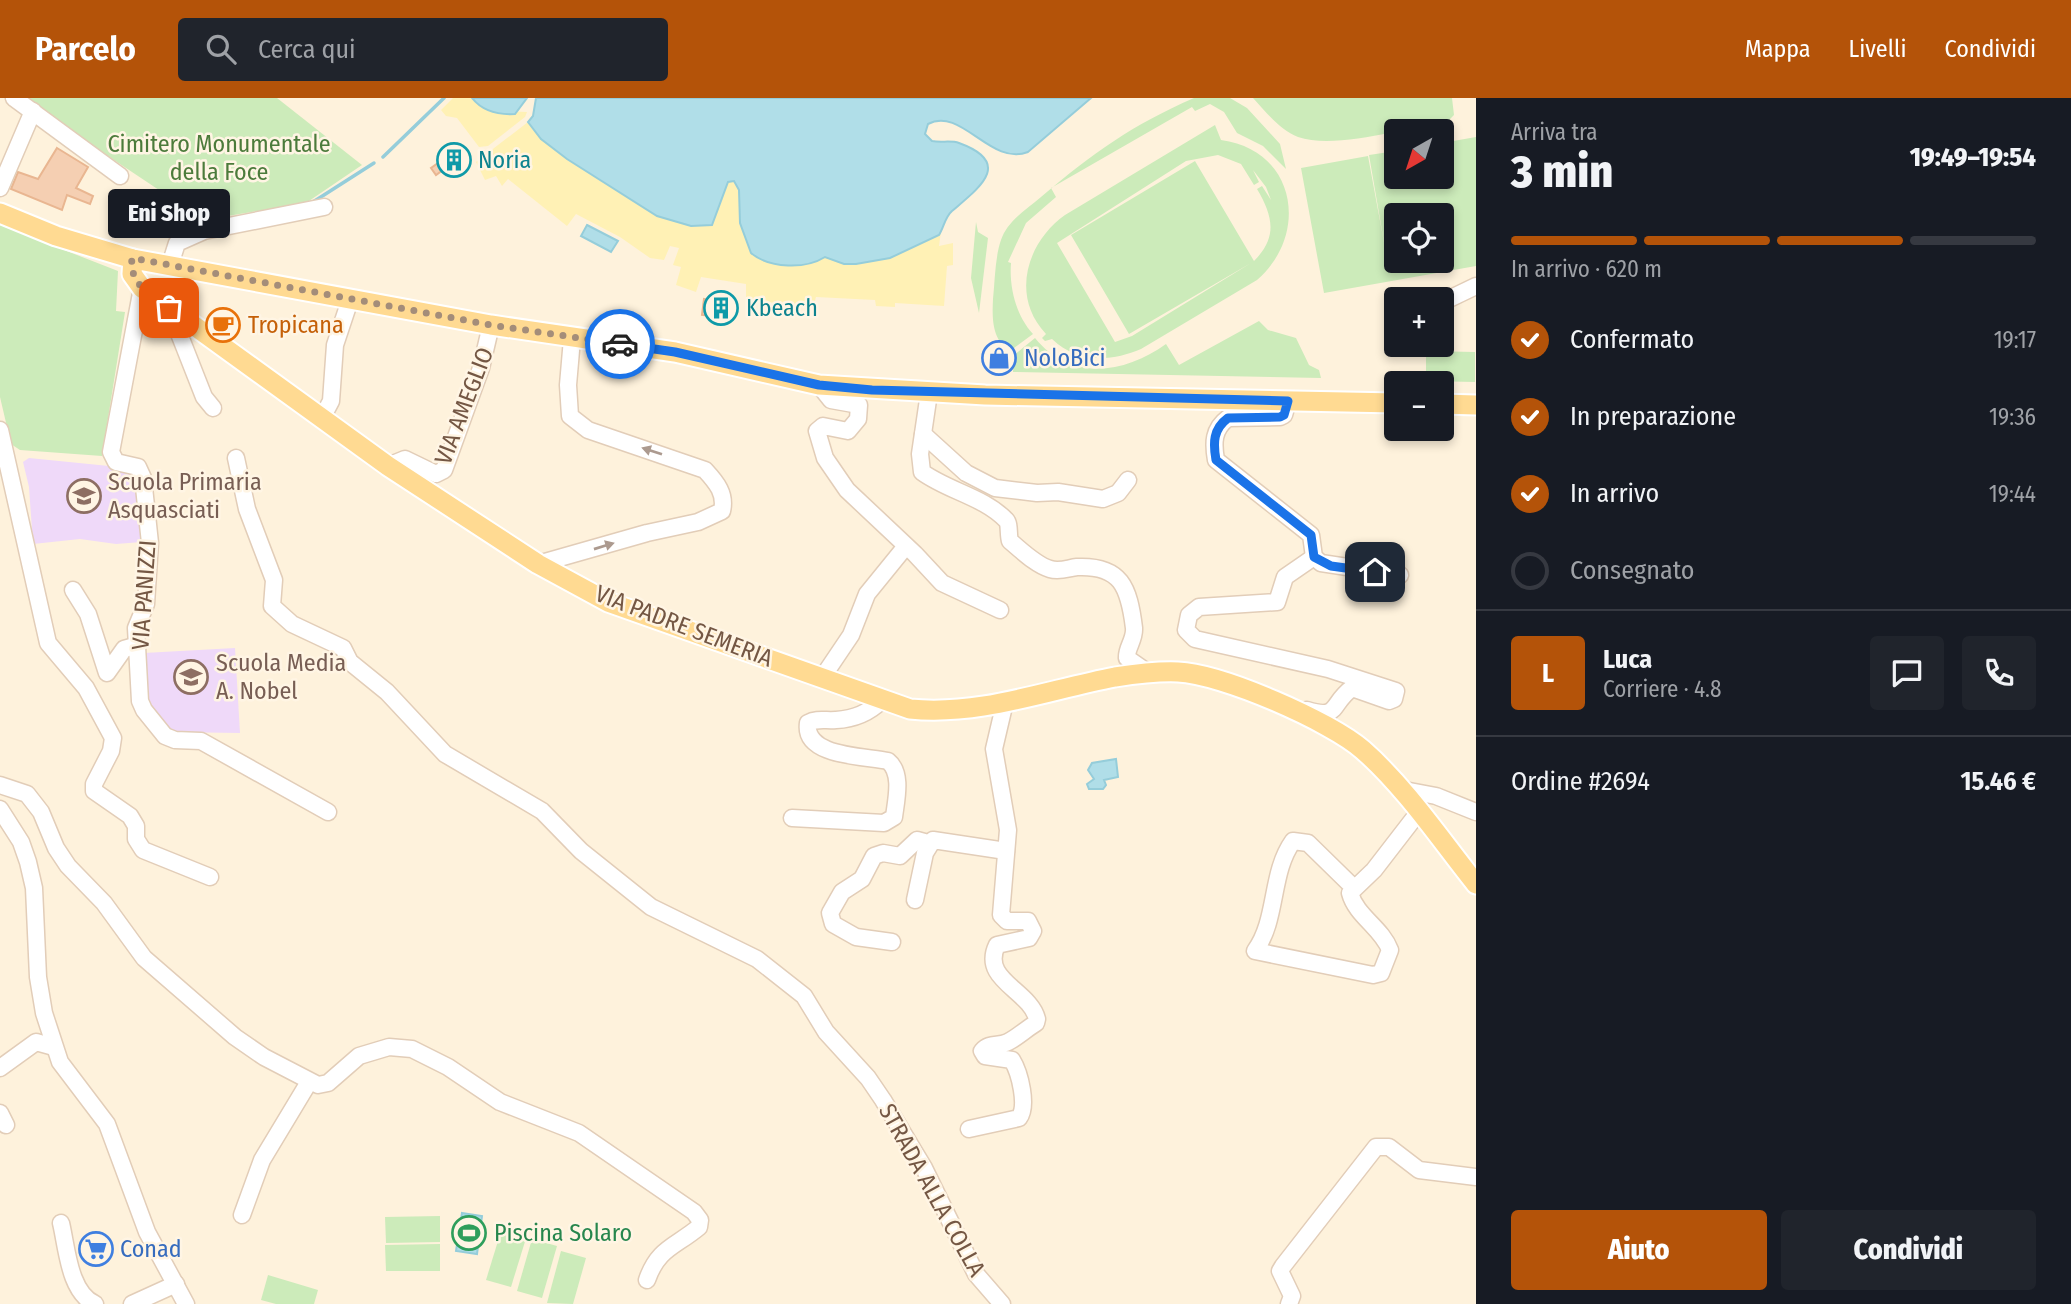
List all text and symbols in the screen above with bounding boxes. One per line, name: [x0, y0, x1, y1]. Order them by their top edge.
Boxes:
search box: [178, 18, 668, 81]
text: Parcelo: [35, 29, 136, 69]
icon: search: [202, 30, 240, 68]
text: Cerca qui: [258, 34, 356, 65]
text: Mappa: [1745, 35, 1811, 63]
text: Livelli: [1849, 35, 1906, 63]
text: Condividi: [1944, 35, 2036, 63]
text: Arriva tra: [1511, 118, 1598, 146]
north arrow: [1384, 119, 1454, 189]
map controls: [1384, 119, 1454, 441]
park label: Cimitero Monumentale della Foce: [107, 130, 331, 186]
building icon: Noria: [435, 141, 473, 179]
text: 19:49–19:54: [1910, 142, 2036, 173]
text: 3 min: [1511, 144, 1613, 199]
place label: Noria: [478, 146, 531, 174]
callout: Eni Shop: [108, 189, 230, 238]
text: Eni Shop: [128, 199, 210, 227]
button: locate: [1384, 203, 1454, 273]
text: In arrivo · 620 m: [1511, 255, 1662, 283]
pin: [139, 278, 199, 338]
button: +: [1384, 287, 1454, 357]
icon: bag: [150, 289, 188, 327]
building icon: Kbeach: [702, 289, 740, 327]
place label: Kbeach: [746, 294, 818, 322]
cafe icon: Tropicana: [204, 306, 242, 344]
courier: [585, 309, 655, 379]
place label: Tropicana: [248, 311, 344, 339]
icon: check: [1511, 321, 1549, 359]
text: Confermato: [1570, 324, 1694, 355]
icon: car: [601, 325, 639, 363]
text: 19:17: [1994, 326, 2036, 354]
shop icon: NoloBici: [980, 339, 1018, 377]
street label: VIA AMEGLIO: [429, 343, 499, 469]
place label: NoloBici: [1024, 344, 1106, 372]
button: −: [1384, 371, 1454, 441]
icon: check: [1511, 398, 1549, 436]
text: In preparazione: [1570, 401, 1736, 432]
text: 19:36: [1989, 403, 2036, 431]
one-way arrow: [642, 445, 663, 456]
place label: Scuola Primaria Asquasciati: [108, 468, 262, 524]
icon: check: [1511, 475, 1549, 513]
school or university icon: Scuola Primaria Asquasciati: [65, 477, 103, 515]
text: In arrivo: [1570, 478, 1659, 509]
text: 19:44: [1989, 480, 2036, 508]
street label: VIA PANIZZI: [126, 539, 162, 651]
one-way arrow: [593, 541, 614, 551]
pin: [1345, 542, 1405, 602]
icon: home: [1356, 553, 1394, 591]
text: Consegnato: [1570, 555, 1694, 586]
street label: VIA PADRE SEMERIA: [591, 579, 777, 673]
button: chat: [1870, 636, 1944, 710]
button: phone: [1962, 636, 2036, 710]
text: Luca: [1603, 644, 1652, 675]
place label: Scuola Media A. Nobel: [216, 649, 346, 705]
school or university icon: Scuola Media A. Nobel: [172, 658, 210, 696]
text: L: [1542, 658, 1554, 689]
text: Corriere · 4.8: [1603, 675, 1721, 703]
text: Ordine #2694: [1511, 766, 1650, 797]
text: 15.46 €: [1961, 766, 2036, 797]
street label: STRADA ALLA COLLA: [873, 1099, 991, 1282]
button: Aiuto: [1511, 1210, 1767, 1290]
button: Condividi: [1781, 1210, 2036, 1290]
sports icon: Piscina Solaro: [450, 1214, 488, 1252]
place label: Piscina Solaro: [494, 1219, 632, 1247]
supermarket icon: Conad: [77, 1230, 115, 1268]
place label: Conad: [120, 1235, 182, 1263]

